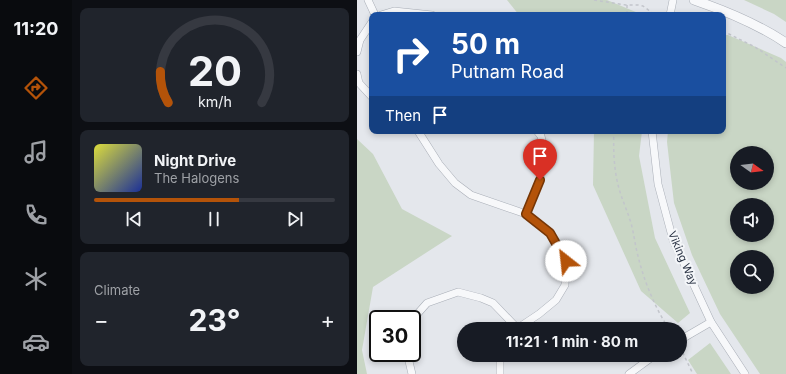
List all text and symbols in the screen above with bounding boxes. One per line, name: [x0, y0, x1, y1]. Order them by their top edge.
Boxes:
text: 11:20: [13, 18, 59, 39]
text: 50 m: [451, 27, 520, 61]
icon: right: [385, 28, 437, 80]
text: 20: [187, 46, 242, 96]
text: Putnam Road: [451, 61, 564, 82]
icon: directions: [22, 74, 50, 102]
text: km/h: [198, 93, 231, 110]
icon: arrive: [429, 104, 451, 126]
text: Then: [385, 106, 421, 125]
icon: music: [22, 138, 50, 166]
pin: [523, 139, 557, 180]
icon: arrive: [529, 145, 551, 167]
north arrow: [730, 146, 774, 190]
map controls: [730, 146, 774, 294]
text: Night Drive: [154, 151, 236, 170]
text: The Halogens: [154, 170, 239, 186]
button: sound: [730, 198, 774, 242]
icon: phone: [22, 201, 50, 229]
icon: previous: [123, 208, 145, 230]
icon: pause: [203, 208, 225, 230]
icon: next: [284, 208, 306, 230]
street label: Viking Way: [665, 229, 701, 287]
position arrow: [545, 240, 587, 282]
button: search: [730, 250, 774, 294]
icon: climate: [22, 265, 50, 293]
text: Climate: [94, 282, 140, 298]
text: 23°: [189, 302, 240, 338]
text: −: [94, 307, 109, 333]
text: +: [320, 307, 335, 333]
speed limit sign: 30: [369, 310, 421, 362]
icon: car: [22, 328, 50, 356]
text: 11:21 · 1 min · 80 m: [506, 332, 638, 351]

